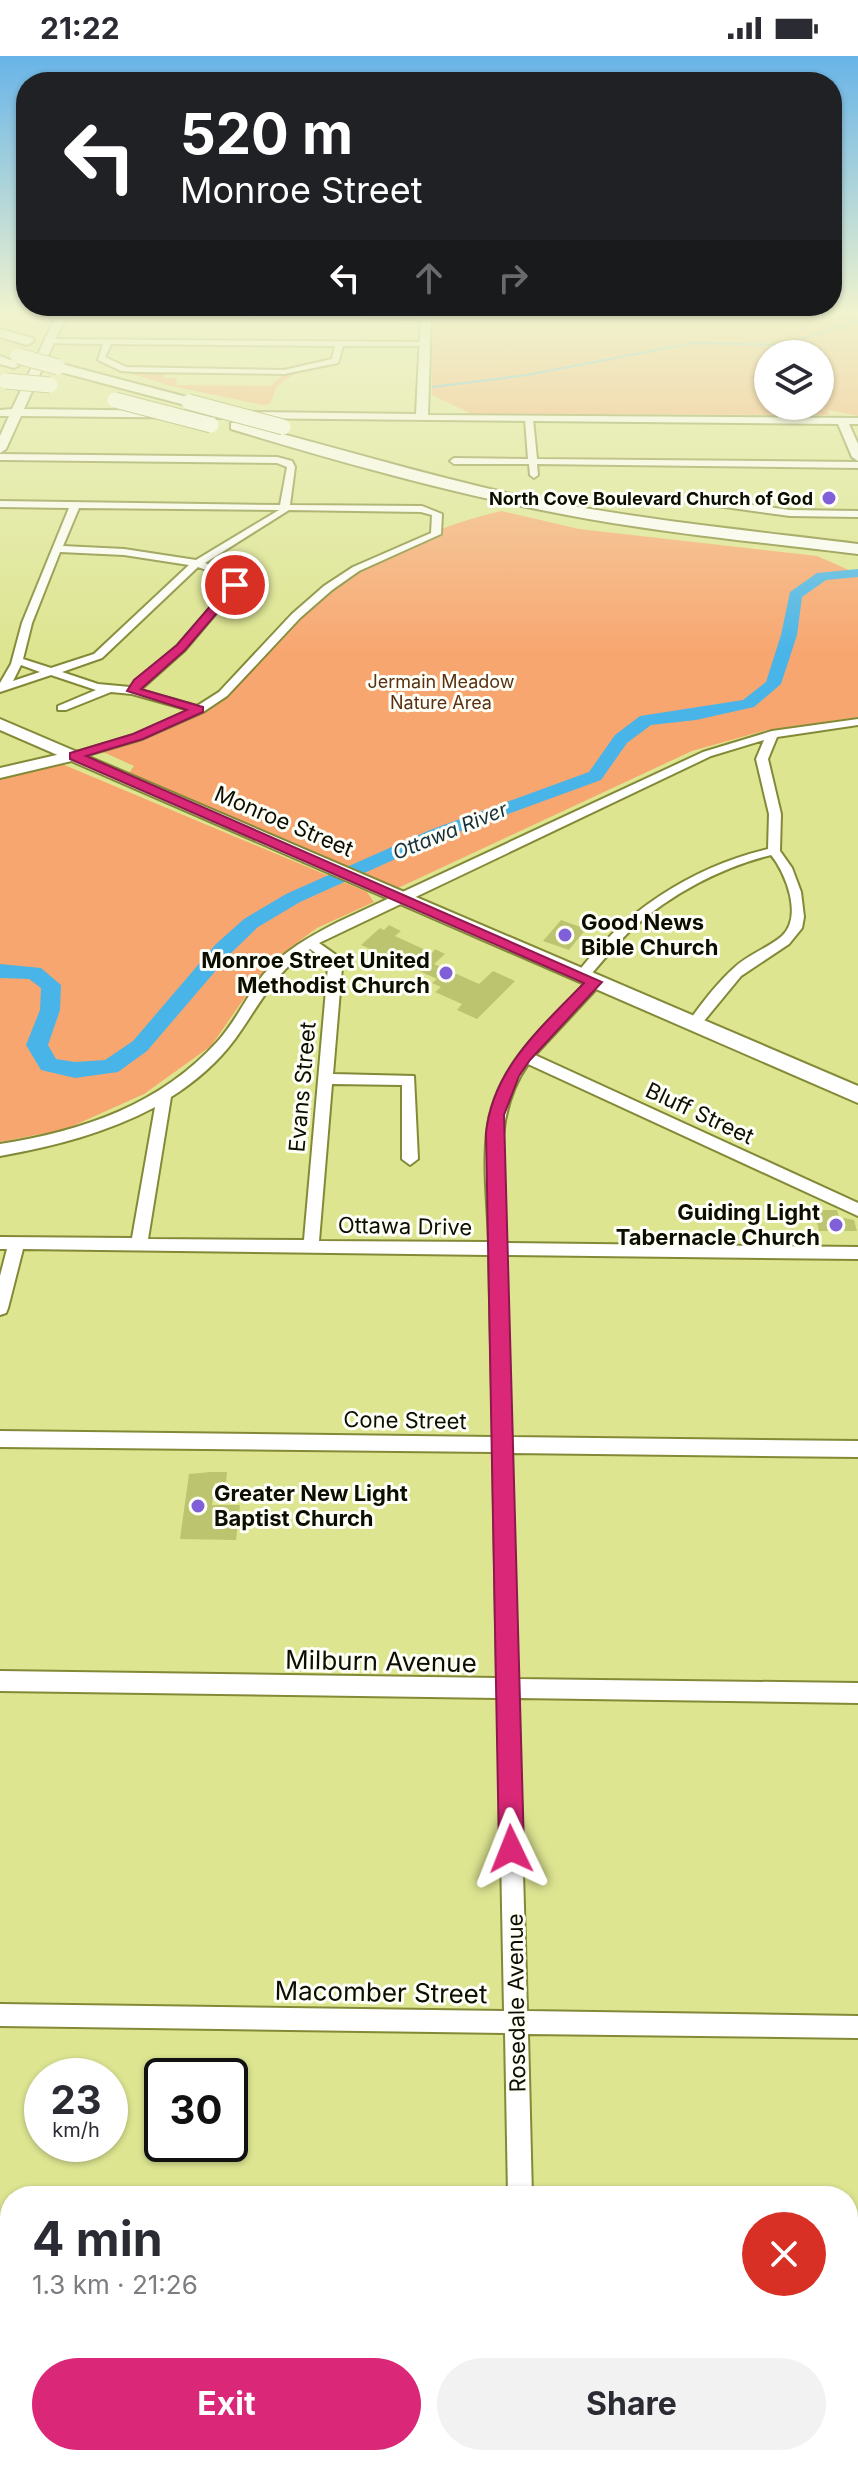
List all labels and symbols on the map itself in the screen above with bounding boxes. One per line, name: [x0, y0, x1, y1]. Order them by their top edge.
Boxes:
place label: North Cove Boulevard Church of God: [489, 488, 813, 509]
marker: North Cove Boulevard Church of God: [820, 489, 838, 507]
pin: [201, 551, 269, 619]
park label: Jermain Meadow Nature Area: [367, 671, 515, 713]
street label: Monroe Street: [211, 780, 357, 862]
water label: Ottawa River: [389, 797, 511, 865]
place label: Good News Bible Church: [581, 909, 718, 960]
marker: Good News Bible Church: [556, 926, 574, 944]
place label: Monroe Street United Methodist Church: [201, 947, 430, 998]
marker: Monroe Street United Methodist Church: [437, 964, 455, 982]
street label: Evans Street: [283, 1021, 321, 1153]
street label: Bluff Street: [642, 1077, 758, 1149]
place label: Guiding Light Tabernacle Church: [616, 1199, 820, 1250]
street label: Ottawa Drive: [338, 1212, 472, 1240]
marker: Guiding Light Tabernacle Church: [827, 1216, 845, 1234]
street label: Cone Street: [343, 1406, 467, 1434]
place label: Greater New Light Baptist Church: [214, 1480, 408, 1531]
marker: Greater New Light Baptist Church: [189, 1497, 207, 1515]
street label: Milburn Avenue: [285, 1644, 477, 1678]
position arrow: [469, 1807, 553, 1891]
street label: Rosedale Avenue: [501, 1913, 531, 2093]
street label: Macomber Street: [274, 1975, 488, 2009]
speed limit sign: 30: [144, 2058, 248, 2162]

